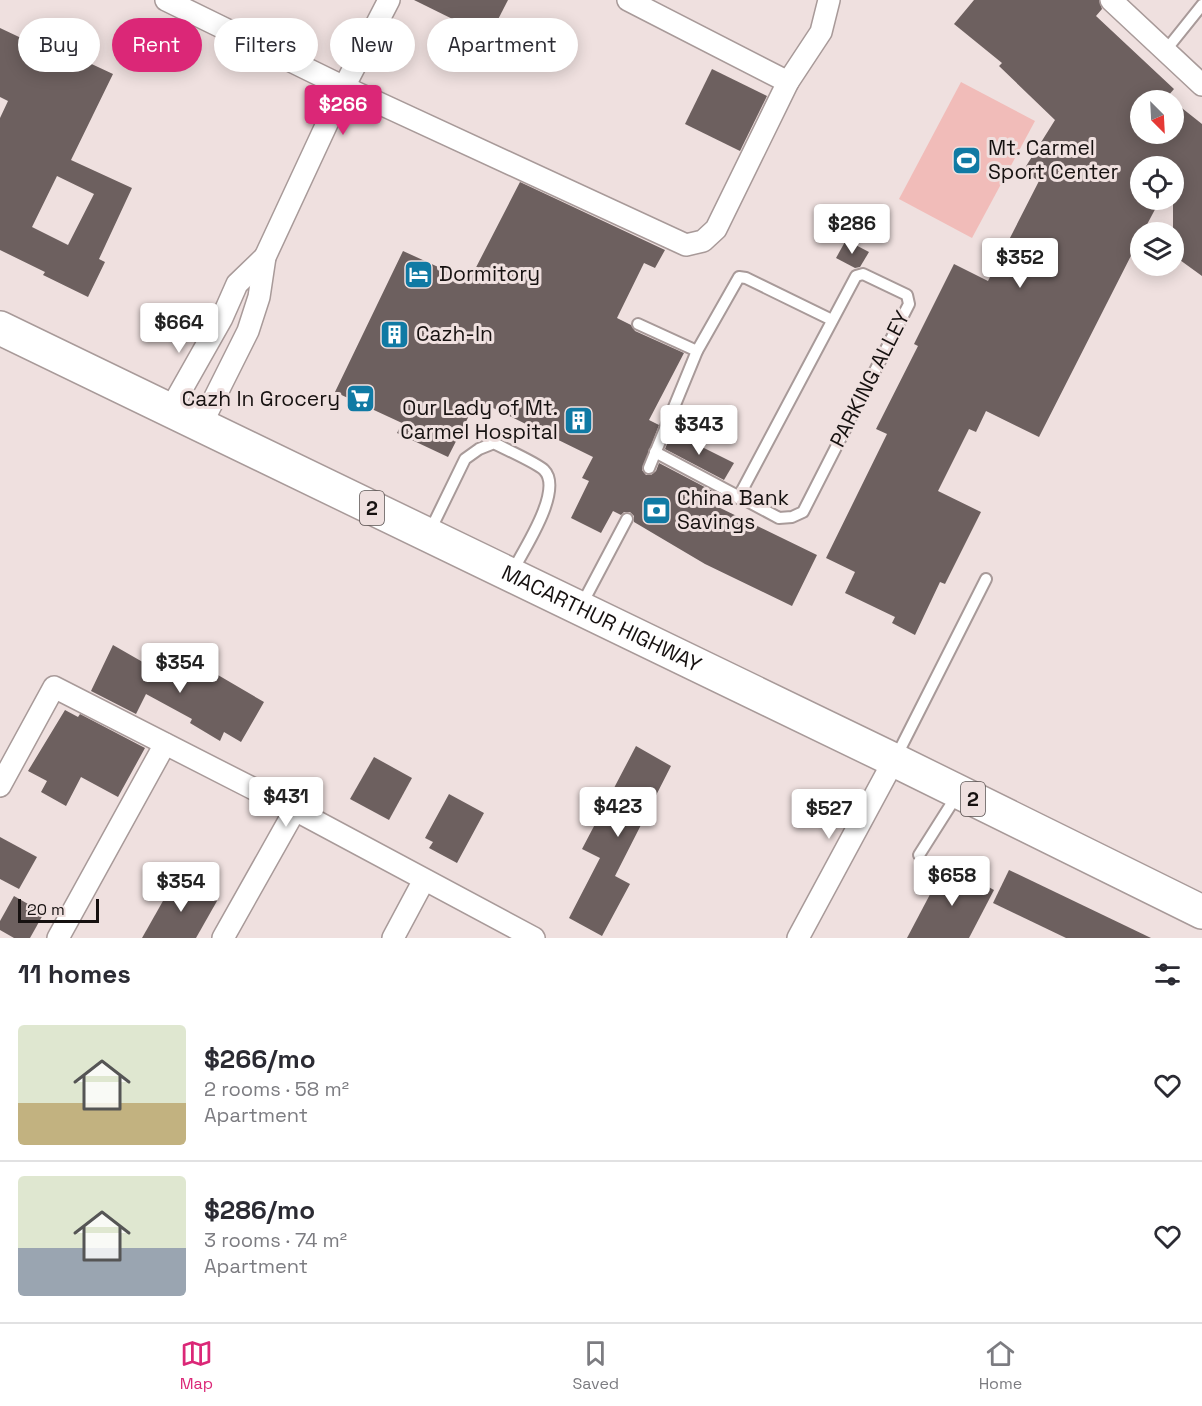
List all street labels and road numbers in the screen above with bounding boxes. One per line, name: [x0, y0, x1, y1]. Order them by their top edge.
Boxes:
street label: PARKING ALLEY: [824, 306, 916, 452]
road number: 2: [360, 491, 384, 525]
street label: MACARTHUR HIGHWAY: [497, 558, 706, 678]
road number: 2: [961, 782, 985, 816]

